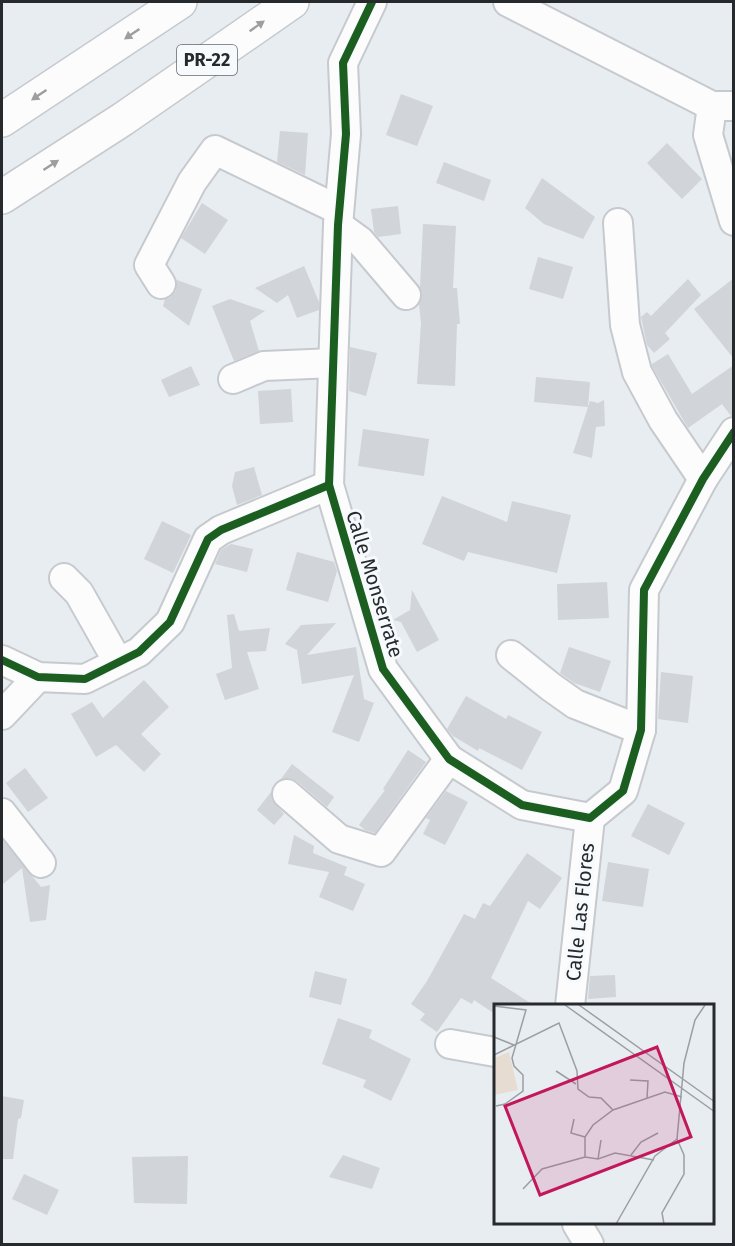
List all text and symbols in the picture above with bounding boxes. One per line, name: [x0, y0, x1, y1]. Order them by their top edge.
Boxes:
one-way arrow: [249, 21, 265, 32]
one-way arrow: [124, 28, 140, 40]
road number: PR-22: [177, 45, 237, 75]
one-way arrow: [31, 90, 47, 101]
one-way arrow: [43, 160, 59, 171]
street label: Calle Monserrate: [341, 508, 409, 660]
street label: Calle Las Flores: [561, 842, 599, 982]
inset map: [494, 1004, 714, 1225]

